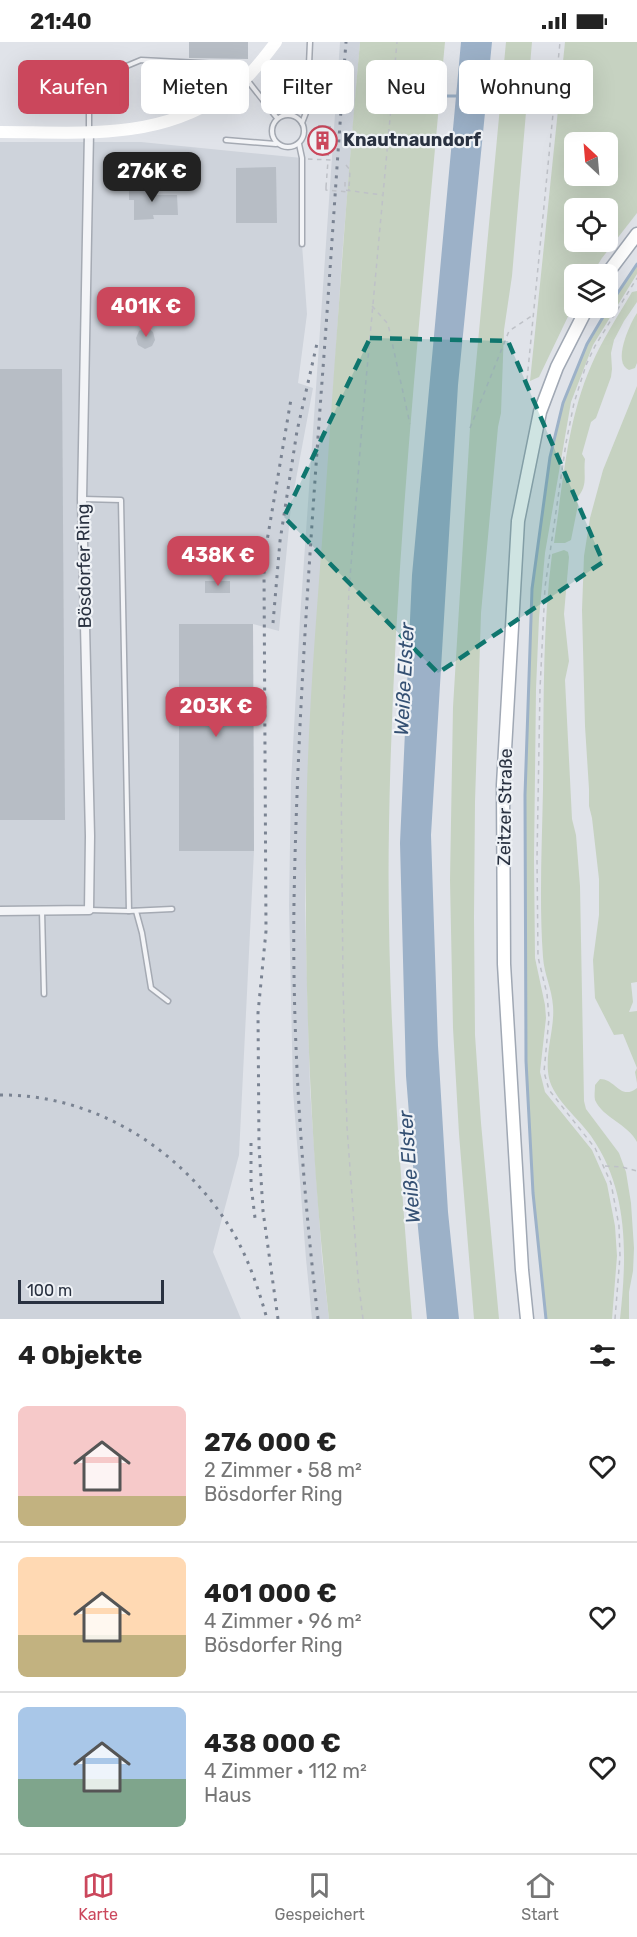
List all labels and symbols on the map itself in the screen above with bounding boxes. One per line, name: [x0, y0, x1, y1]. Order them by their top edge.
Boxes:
building icon: Knautnaundorf: [306, 124, 338, 156]
place label: Knautnaundorf: [343, 129, 481, 151]
north arrow: [564, 132, 618, 186]
pin: 276K €: [103, 152, 201, 203]
pin: 401K €: [97, 287, 195, 338]
street label: Bösdorfer Ring: [72, 503, 96, 629]
pin: 438K €: [169, 536, 267, 587]
water label: Weiße Elster: [389, 620, 419, 736]
pin: 203K €: [167, 687, 265, 738]
street label: Zeitzer Straße: [493, 748, 517, 866]
water label: Weiße Elster: [393, 1108, 425, 1224]
scale bar: [18, 1277, 164, 1304]

